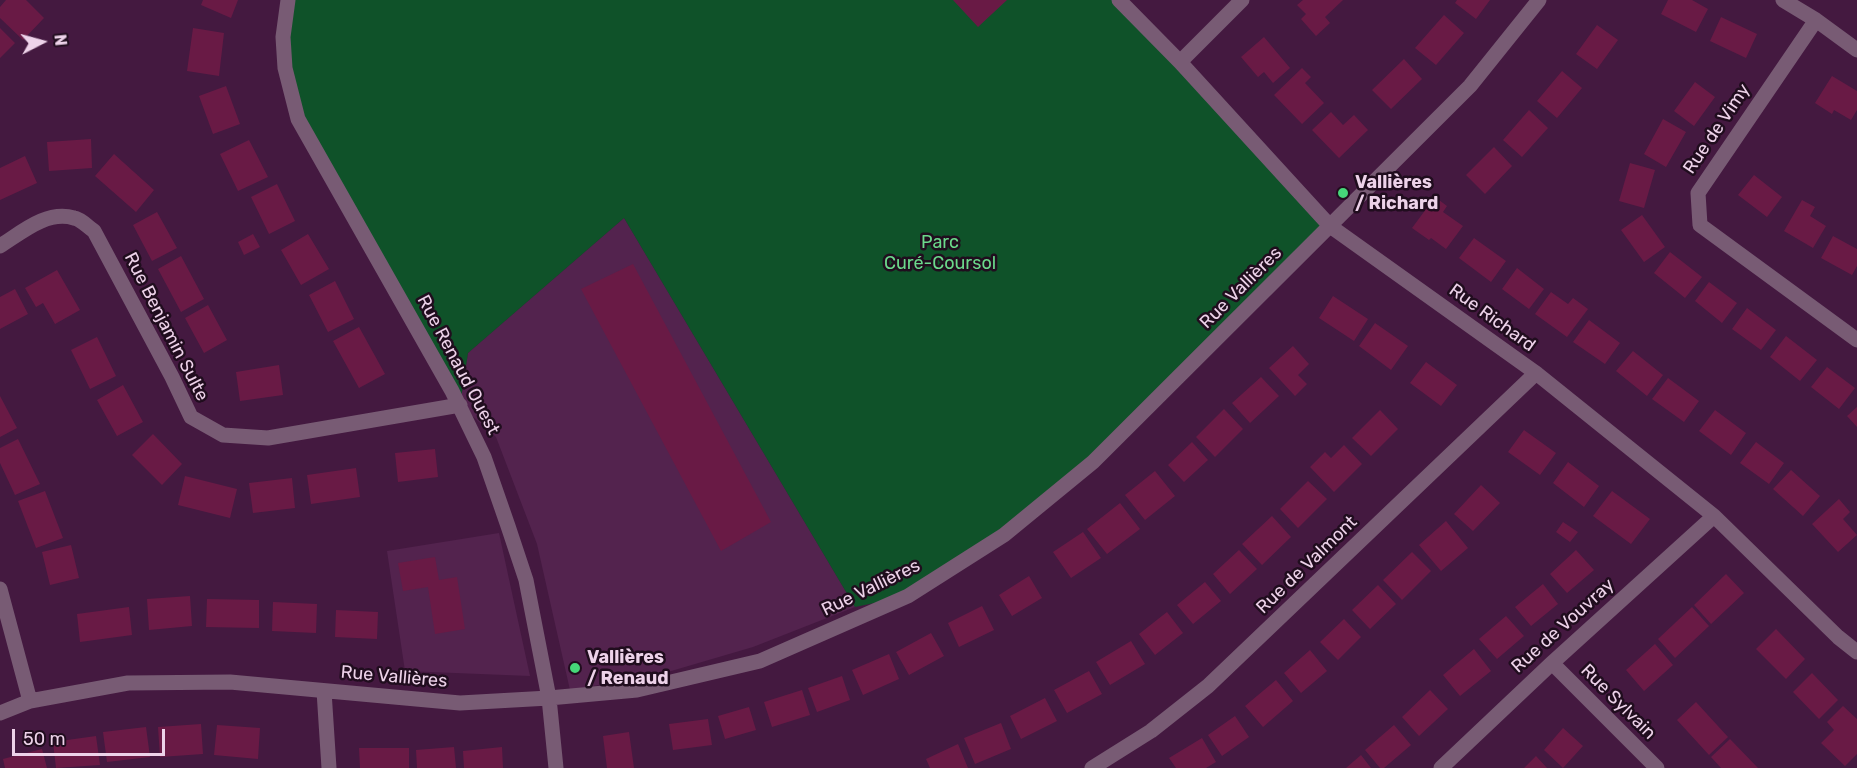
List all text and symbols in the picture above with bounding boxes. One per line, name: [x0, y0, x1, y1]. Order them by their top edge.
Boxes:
north arrow: [12, 12, 72, 72]
text: N: [50, 33, 70, 47]
street label: Rue de Vimy: [1679, 80, 1755, 178]
place label: Vallières / Richard: [1355, 172, 1438, 214]
marker: Vallières / Richard: [1336, 186, 1350, 200]
park label: Parc Curé-Coursol: [884, 232, 996, 274]
street label: Rue Vallières: [1196, 243, 1286, 333]
street label: Rue Benjamin Sulte: [119, 249, 213, 405]
street label: Rue Richard: [1445, 279, 1539, 357]
street label: Rue Renaud Ouest: [412, 292, 504, 438]
street label: Rue de Valmont: [1252, 512, 1362, 618]
street label: Rue Vallières: [818, 555, 924, 621]
street label: Rue de Vouvray: [1507, 574, 1619, 678]
place label: Vallières / Renaud: [587, 647, 669, 690]
street label: Rue Sylvain: [1576, 660, 1660, 744]
marker: Vallières / Renaud: [568, 661, 582, 675]
street label: Rue Vallières: [340, 662, 448, 692]
scale bar: [15, 717, 168, 755]
text: 50 m: [23, 728, 66, 750]

